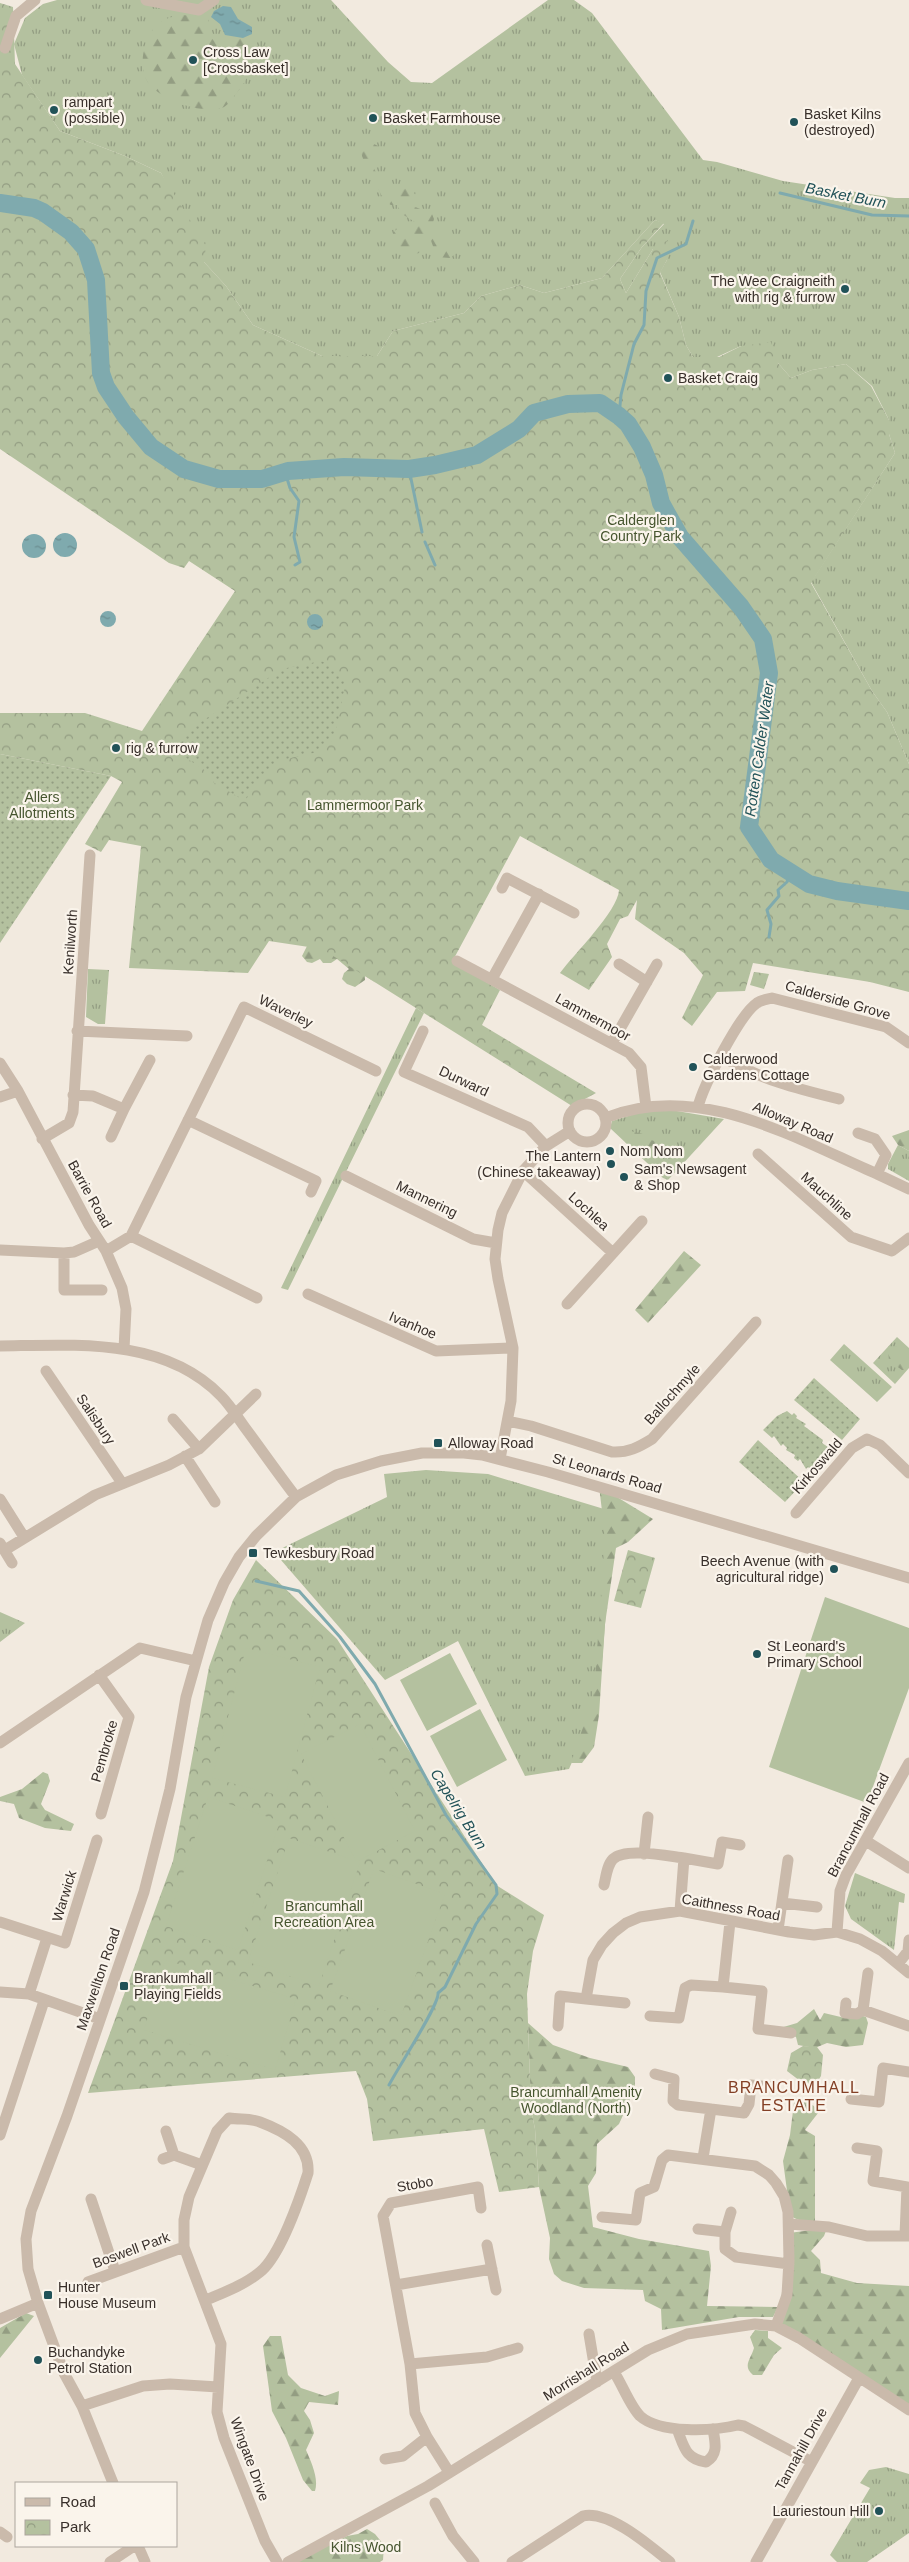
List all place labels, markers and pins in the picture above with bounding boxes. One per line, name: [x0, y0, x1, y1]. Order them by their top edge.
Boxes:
place label: Cross Law [Crossbasket]: [203, 44, 289, 76]
marker: Cross Law [Crossbasket]: [187, 54, 199, 66]
place label: rampart (possible): [64, 94, 125, 126]
marker: rampart (possible): [48, 104, 60, 116]
place label: Basket Kilns (destroyed): [804, 106, 881, 138]
place label: Basket Farmhouse: [383, 110, 501, 126]
marker: Basket Farmhouse: [367, 112, 379, 124]
marker: Basket Kilns (destroyed): [788, 116, 800, 128]
place label: The Wee Craigneith with rig & furrow: [711, 273, 836, 305]
marker: The Wee Craigneith with rig & furrow: [839, 283, 851, 295]
place label: Basket Craig: [678, 370, 758, 386]
marker: Basket Craig: [662, 372, 674, 384]
place label: rig & furrow: [126, 740, 198, 756]
marker: rig & furrow: [110, 742, 122, 754]
place label: Calderwood Gardens Cottage: [703, 1051, 810, 1083]
marker: Calderwood Gardens Cottage: [687, 1061, 699, 1073]
place label: Nom Nom: [620, 1143, 683, 1159]
marker: Nom Nom: [604, 1145, 616, 1157]
place label: The Lantern (Chinese takeaway): [477, 1148, 601, 1180]
marker: The Lantern (Chinese takeaway): [605, 1158, 617, 1170]
place label: Sam's Newsagent & Shop: [634, 1161, 747, 1193]
marker: Sam's Newsagent & Shop: [618, 1171, 630, 1183]
place label: Alloway Road: [448, 1435, 534, 1451]
marker: Alloway Road: [432, 1437, 444, 1449]
place label: Tewkesbury Road: [263, 1545, 374, 1561]
marker: Tewkesbury Road: [247, 1547, 259, 1559]
place label: Beech Avenue (with agricultural ridge): [701, 1553, 824, 1585]
marker: Beech Avenue (with agricultural ridge): [828, 1563, 840, 1575]
place label: St Leonard's Primary School: [767, 1638, 862, 1670]
marker: St Leonard's Primary School: [751, 1648, 763, 1660]
place label: Brankumhall Playing Fields: [134, 1970, 221, 2002]
marker: Brankumhall Playing Fields: [118, 1980, 130, 1992]
place label: Hunter House Museum: [58, 2279, 156, 2311]
marker: Hunter House Museum: [42, 2289, 54, 2301]
place label: Buchandyke Petrol Station: [48, 2344, 132, 2376]
marker: Buchandyke Petrol Station: [32, 2354, 44, 2366]
place label: Lauriestoun Hill: [773, 2503, 869, 2519]
marker: Lauriestoun Hill: [873, 2505, 885, 2517]

